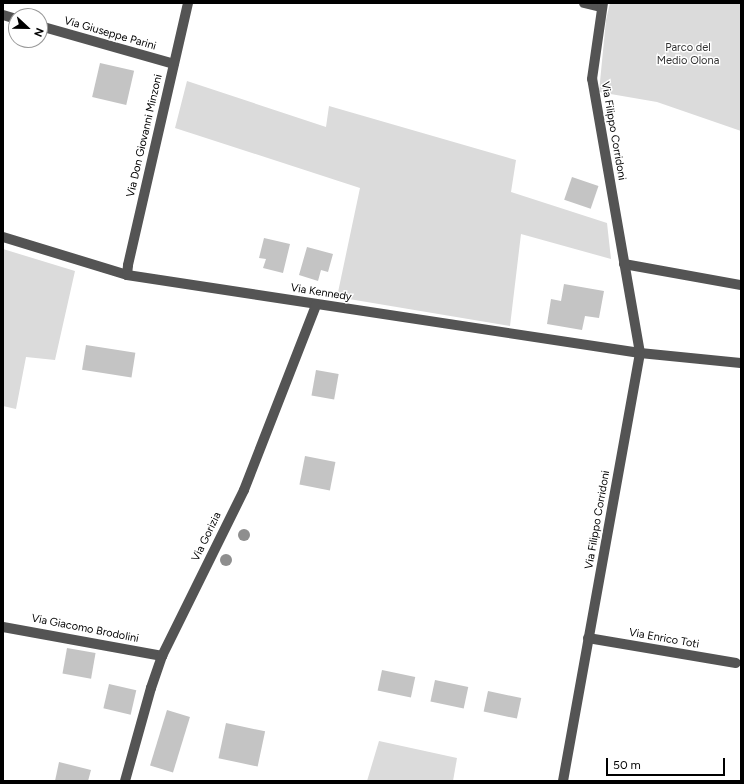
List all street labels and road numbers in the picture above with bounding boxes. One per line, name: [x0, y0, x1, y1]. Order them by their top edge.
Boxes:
street label: Via Giuseppe Parini: [62, 15, 158, 53]
street label: Via Don Giovanni Minzoni: [124, 73, 166, 199]
street label: Via Filippo Corridoni: [598, 81, 628, 181]
street label: Via Kennedy: [290, 282, 352, 304]
street label: Via Filippo Corridoni: [583, 470, 613, 570]
street label: Via Gorizia: [189, 510, 225, 564]
street label: Via Giacomo Brodolini: [30, 612, 140, 646]
street label: Via Enrico Toti: [628, 626, 700, 652]

